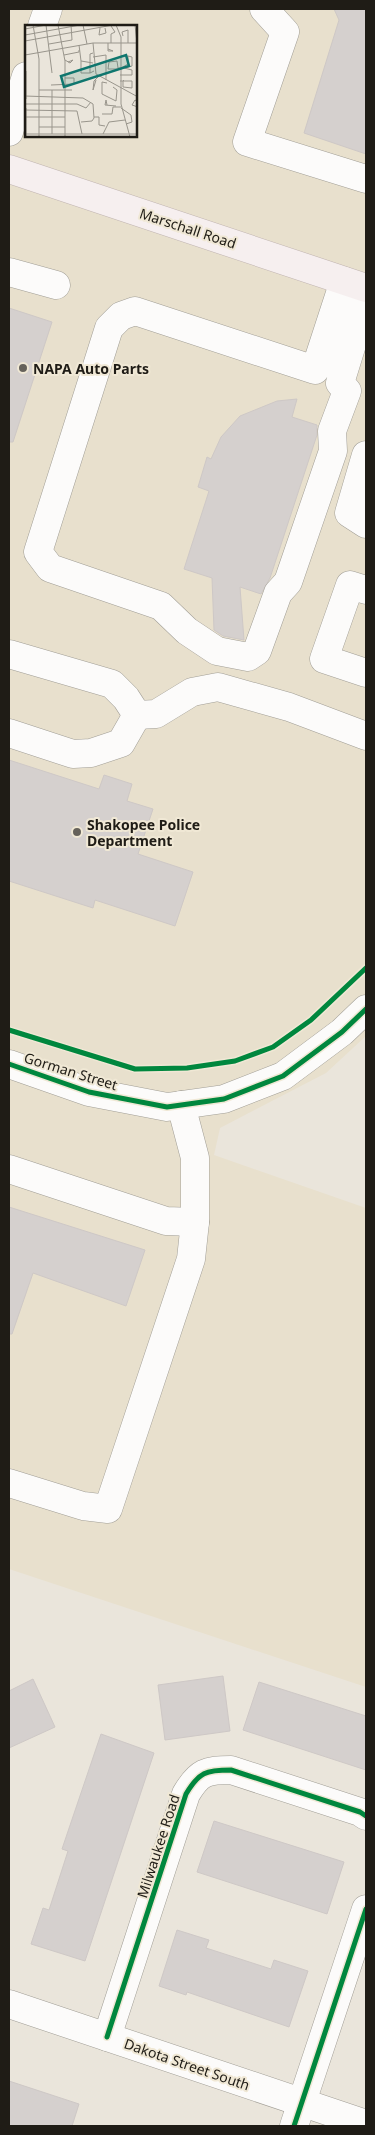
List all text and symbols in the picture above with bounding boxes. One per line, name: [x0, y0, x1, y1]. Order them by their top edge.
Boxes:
inset map: [25, 25, 138, 138]
street label: Marschall Road: [137, 203, 239, 253]
place label: NAPA Auto Parts: [33, 359, 149, 378]
marker: NAPA Auto Parts: [17, 362, 29, 374]
place label: Shakopee Police Department: [87, 815, 200, 850]
marker: Shakopee Police Department: [71, 826, 83, 838]
street label: Gorman Street: [22, 1048, 120, 1094]
street label: Milwaukee Road: [132, 1792, 184, 1900]
street label: Dakota Street South: [122, 2034, 252, 2094]

